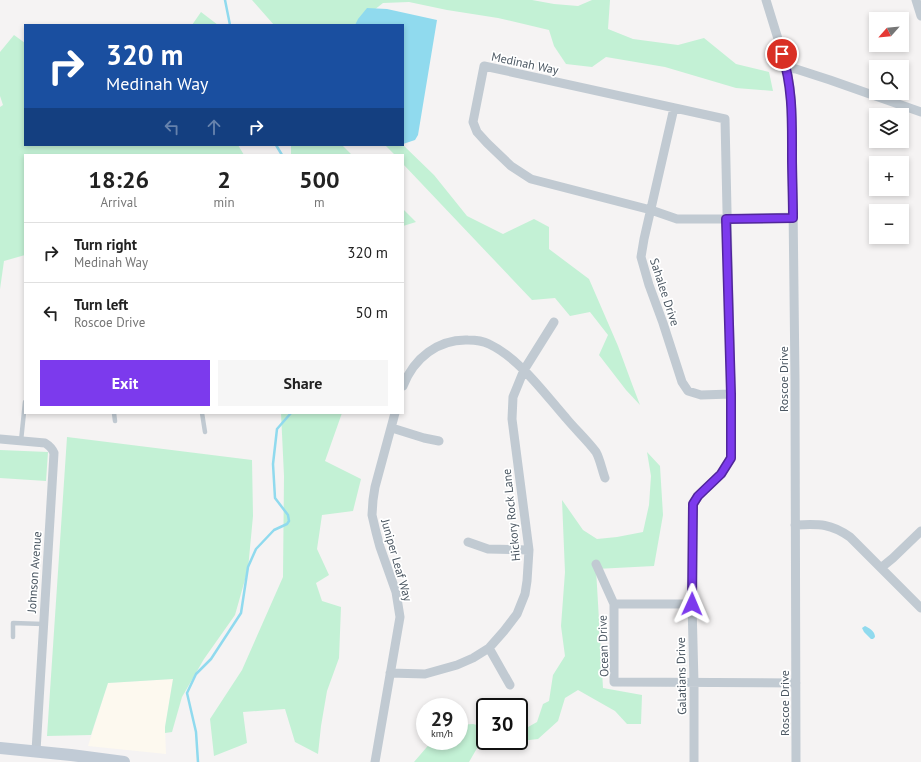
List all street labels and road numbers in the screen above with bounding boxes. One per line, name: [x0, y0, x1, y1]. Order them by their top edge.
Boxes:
street label: Medinah Way: [490, 49, 560, 78]
street label: Sahalee Drive: [647, 256, 683, 328]
street label: Roscoe Drive: [776, 346, 791, 412]
street label: Hickory Rock Lane: [499, 468, 523, 562]
street label: Juniper Leaf Way: [378, 516, 416, 603]
street label: Johnson Avenue: [24, 531, 44, 614]
street label: Ocean Drive: [594, 615, 612, 677]
street label: Galatians Drive: [673, 637, 689, 715]
street label: Roscoe Drive: [777, 670, 792, 736]

